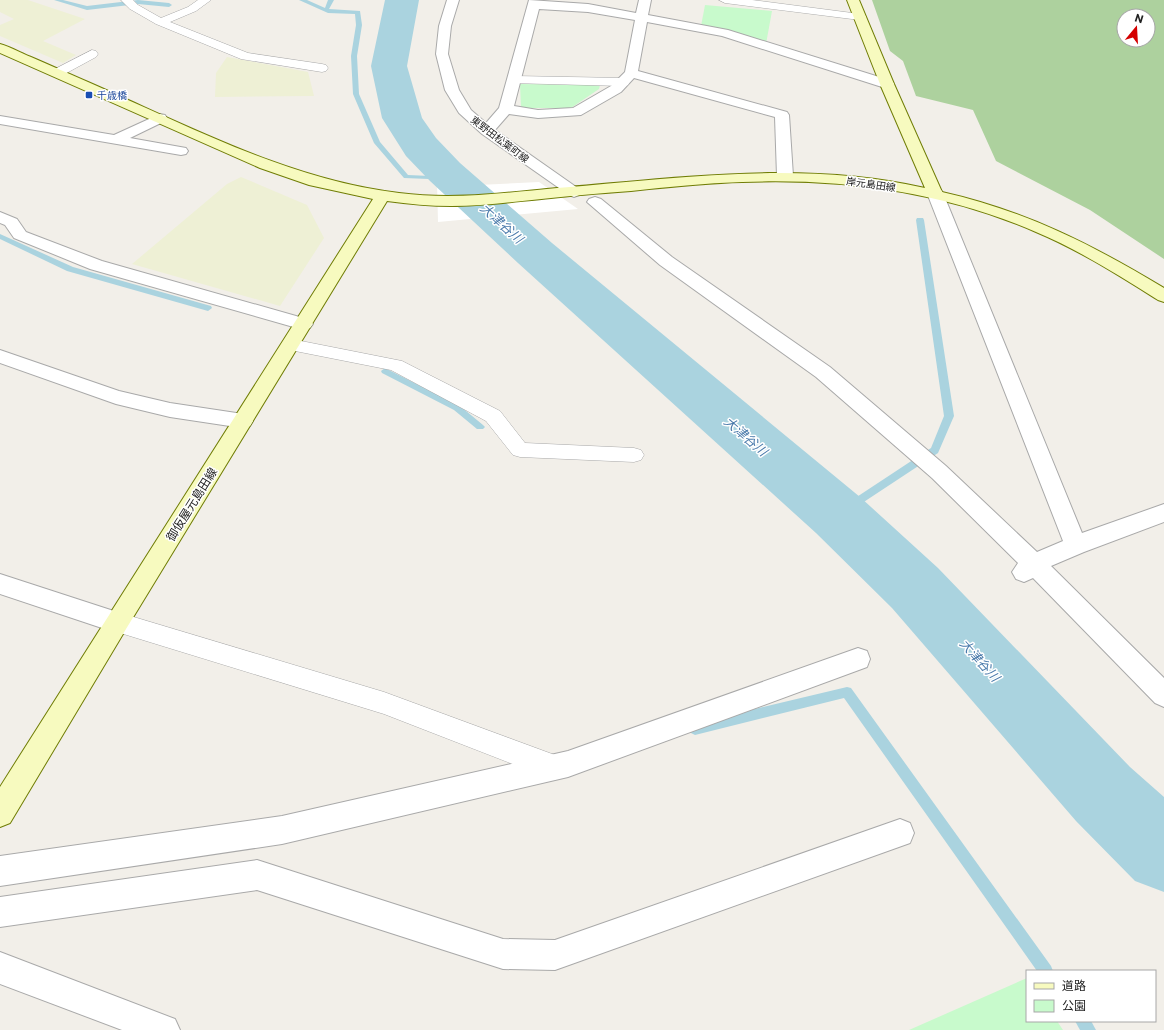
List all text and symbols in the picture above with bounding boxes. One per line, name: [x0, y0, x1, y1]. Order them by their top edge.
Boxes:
north arrow: [1116, 8, 1156, 48]
text: N: [1133, 11, 1145, 25]
place label: 千歳橋: [97, 89, 127, 101]
marker: 千歳橋: [84, 90, 94, 100]
street label: 東野田松葉町線: [468, 113, 532, 165]
street label: 岸元島田線: [845, 175, 897, 193]
water label: 大津谷川: [477, 200, 528, 248]
water label: 大津谷川: [721, 413, 772, 460]
street label: 御仮屋元島田線: [163, 465, 219, 543]
water label: 大津谷川: [957, 635, 1005, 686]
legend: [1026, 970, 1156, 1022]
text: 道路: [1062, 978, 1086, 992]
text: 公園: [1062, 998, 1086, 1012]

